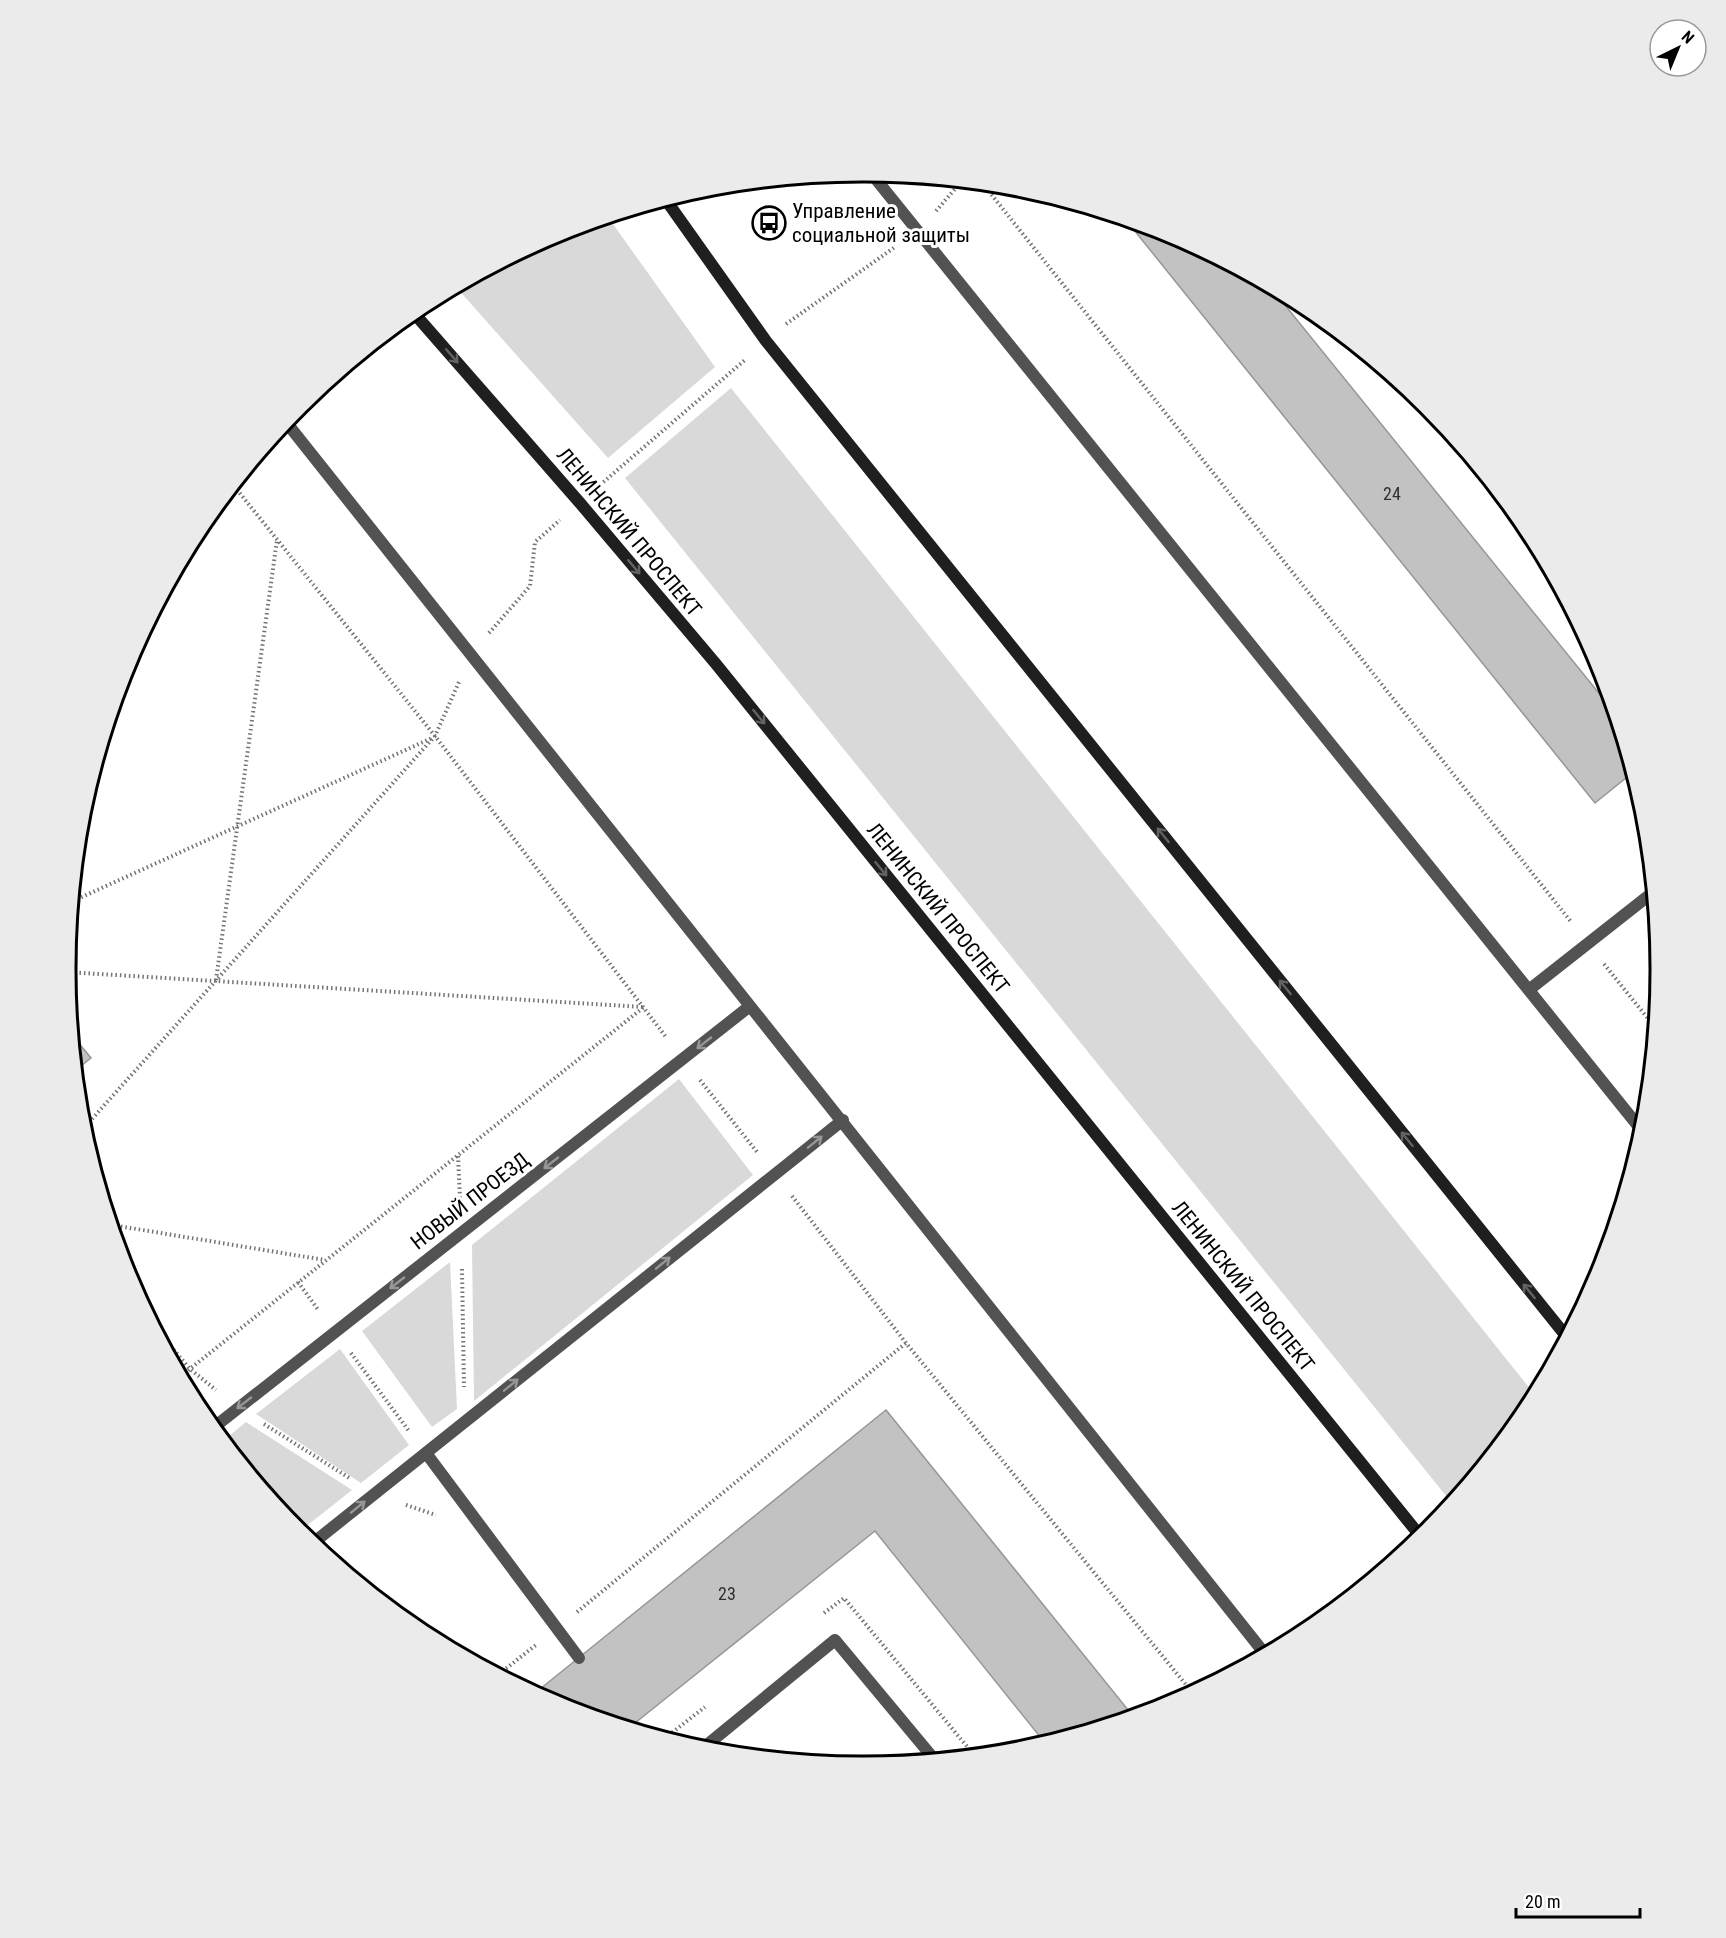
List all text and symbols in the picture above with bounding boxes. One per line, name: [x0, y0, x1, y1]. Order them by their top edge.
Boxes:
north arrow: [1648, 18, 1708, 78]
text: N: [1678, 27, 1698, 48]
place label: Управление социальной защиты: [792, 199, 970, 247]
bus stop icon: Управление социальной защиты: [751, 205, 787, 241]
one-way arrow: [445, 348, 459, 363]
street label: ЛЕНИНСКИЙ ПРОСПЕКТ: [552, 443, 706, 621]
house number: 24: [1383, 483, 1401, 504]
one-way arrow: [627, 559, 641, 574]
one-way arrow: [752, 709, 765, 725]
street label: ЛЕНИНСКИЙ ПРОСПЕКТ: [862, 818, 1014, 998]
one-way arrow: [1156, 827, 1169, 843]
one-way arrow: [875, 861, 888, 877]
one-way arrow: [1279, 979, 1292, 995]
one-way arrow: [697, 1036, 713, 1049]
one-way arrow: [1401, 1131, 1414, 1147]
one-way arrow: [807, 1135, 823, 1148]
street label: НОВЫЙ ПРОЕЗД: [406, 1147, 534, 1255]
one-way arrow: [543, 1156, 559, 1169]
street label: ЛЕНИНСКИЙ ПРОСПЕКТ: [1167, 1196, 1319, 1376]
one-way arrow: [655, 1257, 671, 1270]
one-way arrow: [390, 1276, 406, 1289]
one-way arrow: [1523, 1283, 1536, 1299]
one-way arrow: [503, 1379, 519, 1392]
one-way arrow: [236, 1397, 252, 1410]
one-way arrow: [350, 1500, 366, 1513]
house number: 23: [718, 1583, 736, 1604]
scale bar: [1516, 1881, 1640, 1919]
text: 20 m: [1525, 1891, 1560, 1912]

